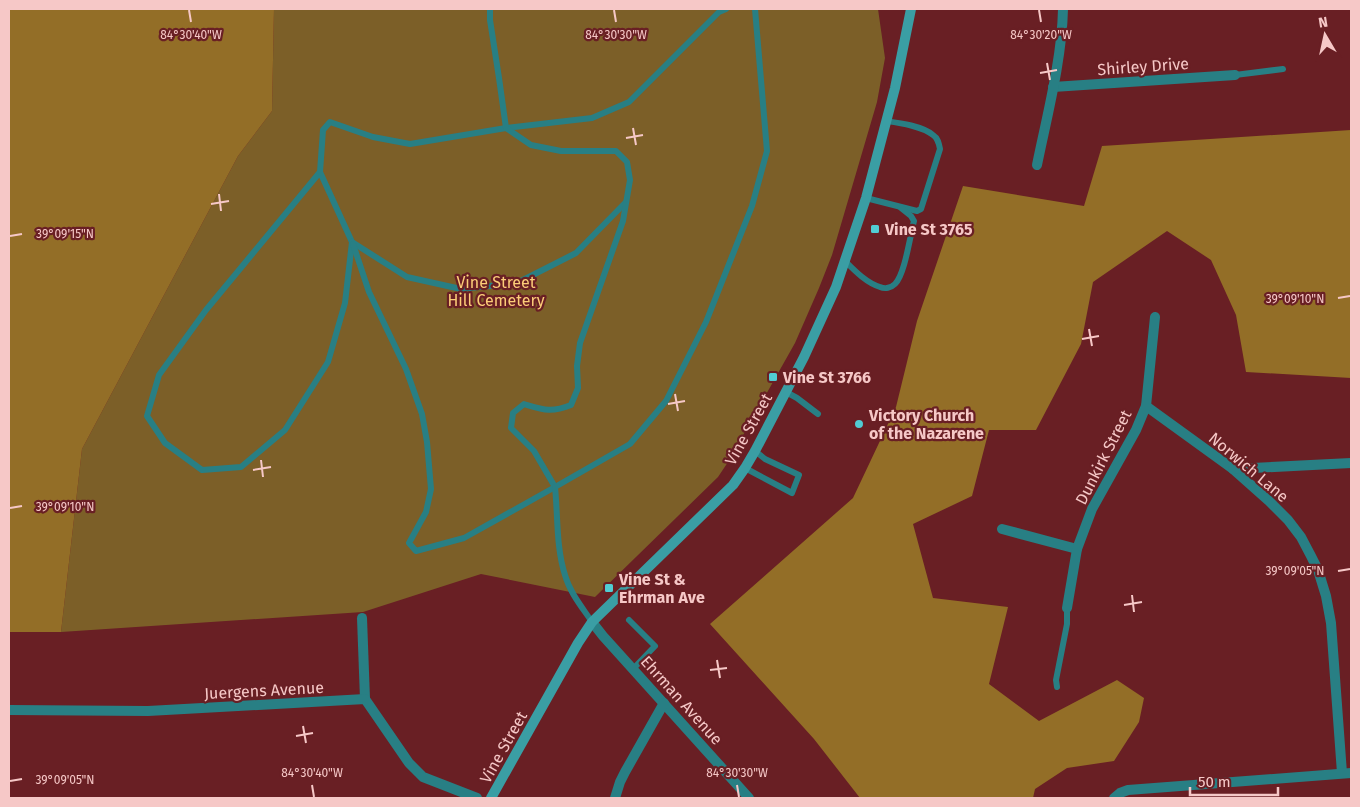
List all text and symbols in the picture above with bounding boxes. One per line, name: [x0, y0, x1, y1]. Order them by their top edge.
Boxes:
north arrow: [1300, 10, 1350, 60]
text: N: [1317, 14, 1329, 32]
text: 84°30'40"W: [160, 28, 222, 42]
text: 84°30'30"W: [585, 28, 647, 42]
text: 84°30'20"W: [1010, 28, 1072, 42]
street label: Shirley Drive: [1097, 54, 1189, 79]
place label: Vine St 3765: [884, 220, 973, 239]
marker: Vine St 3765: [869, 223, 881, 235]
text: 39°09'15"N: [36, 227, 94, 241]
park label: Vine Street Hill Cemetery: [447, 273, 545, 310]
text: 39°09'10"N: [1266, 292, 1324, 306]
place label: Vine St 3766: [782, 368, 871, 387]
marker: Vine St 3766: [767, 371, 779, 383]
street label: Vine Street: [721, 390, 776, 468]
place label: Victory Church of the Nazarene: [868, 406, 984, 443]
street label: Dunkirk Street: [1071, 407, 1136, 508]
marker: Victory Church of the Nazarene: [853, 418, 865, 430]
street label: Norwich Lane: [1205, 429, 1292, 506]
text: 39°09'10"N: [36, 500, 94, 514]
text: 39°09'05"N: [1265, 564, 1325, 578]
place label: Vine St & Ehrman Ave: [618, 570, 705, 607]
marker: Vine St & Ehrman Ave: [603, 582, 615, 594]
street label: Ehrman Avenue: [637, 652, 727, 749]
street label: Juergens Avenue: [204, 678, 324, 703]
street label: Vine Street: [476, 708, 531, 786]
scale bar: [1190, 764, 1278, 796]
text: 84°30'40"W: [281, 766, 343, 780]
text: 84°30'30"W: [706, 766, 768, 780]
text: 39°09'05"N: [35, 773, 95, 787]
text: 50 m: [1198, 773, 1231, 791]

